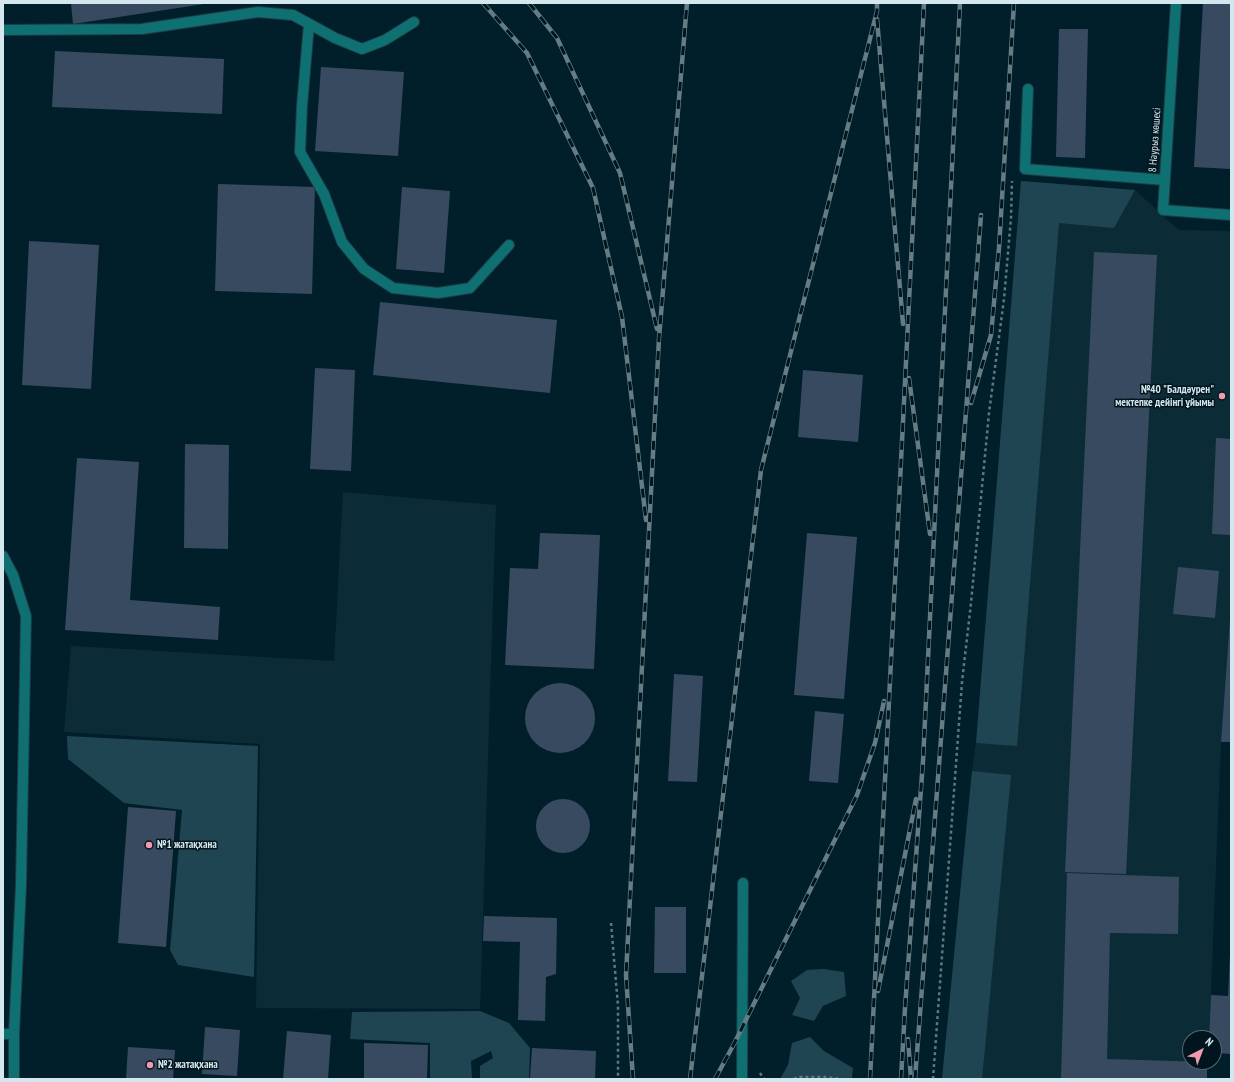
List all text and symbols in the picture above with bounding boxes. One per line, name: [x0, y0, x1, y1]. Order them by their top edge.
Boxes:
street label: 8 Наурыз көшесі: [1146, 107, 1164, 173]
place label: №40 "Балдәурен" мектепке дейінгі ұйымы: [1115, 383, 1214, 409]
marker: №40 "Балдәурен" мектепке дейінгі ұйымы: [1217, 391, 1227, 401]
place label: №1 жатақхана: [157, 838, 217, 852]
marker: №1 жатақхана: [144, 840, 154, 850]
north arrow: [1182, 1030, 1222, 1070]
text: N: [1202, 1035, 1216, 1049]
place label: №2 жатақхана: [158, 1058, 218, 1072]
marker: №2 жатақхана: [145, 1060, 155, 1070]

